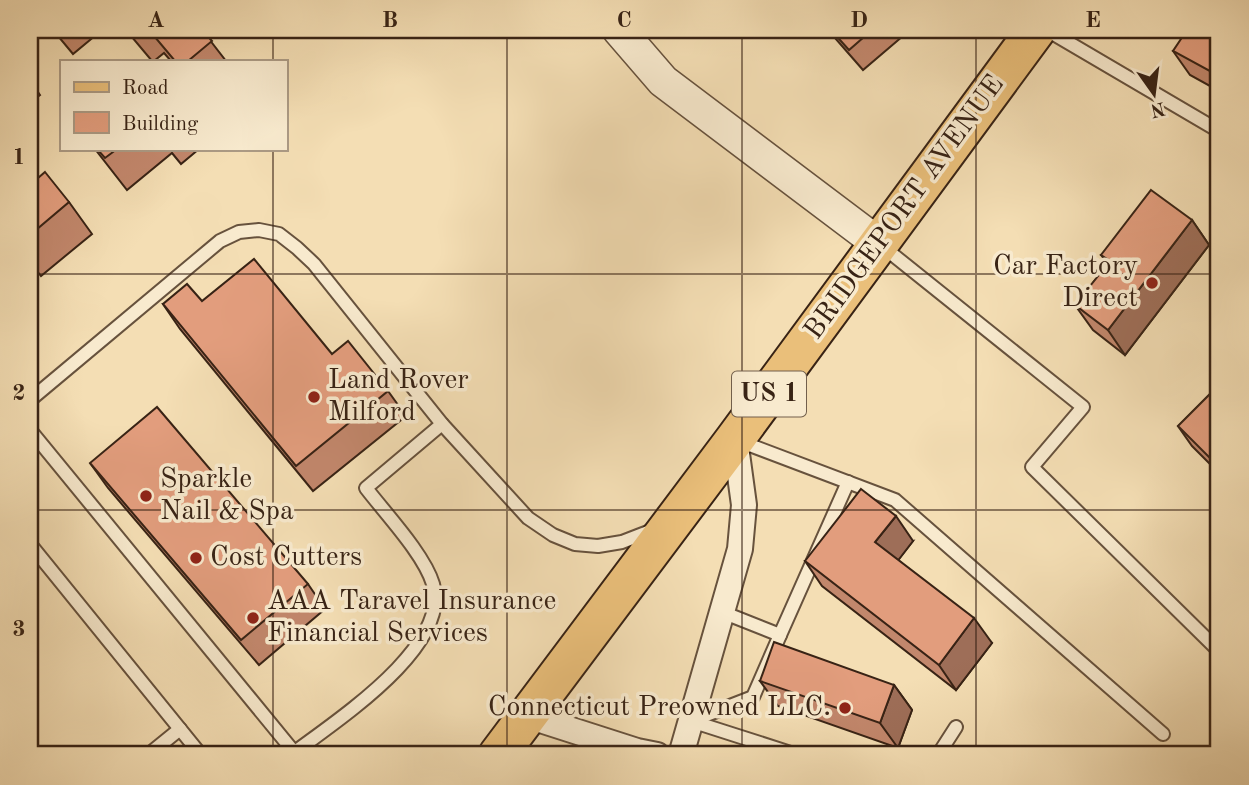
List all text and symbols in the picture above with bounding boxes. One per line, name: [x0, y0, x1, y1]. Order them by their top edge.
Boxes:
text: A: [147, 9, 165, 32]
text: B: [382, 9, 398, 32]
text: C: [616, 9, 632, 32]
text: D: [850, 9, 868, 32]
text: E: [1085, 9, 1101, 32]
legend: [60, 60, 287, 150]
north arrow: [1120, 60, 1190, 130]
street label: BRIDGEPORT AVENUE: [800, 71, 1010, 345]
text: Road: [122, 78, 169, 99]
text: N: [1148, 97, 1167, 119]
text: Building: [122, 114, 199, 135]
text: 1: [12, 146, 26, 169]
place label: Car Factory Direct: [993, 253, 1138, 313]
marker: Car Factory Direct: [1144, 275, 1160, 291]
place label: Land Rover Milford: [328, 367, 469, 427]
road number: US 1: [732, 372, 806, 416]
text: 2: [12, 382, 26, 405]
marker: Land Rover Milford: [306, 389, 322, 405]
place label: Sparkle Nail & Spa: [160, 466, 294, 526]
marker: Sparkle Nail & Spa: [138, 488, 154, 504]
place label: Cost Cutters: [210, 544, 362, 572]
marker: Cost Cutters: [188, 550, 204, 566]
place label: AAA Taravel Insurance Financial Services: [267, 588, 556, 648]
marker: AAA Taravel Insurance Financial Services: [245, 610, 261, 626]
text: 3: [12, 618, 26, 641]
place label: Connecticut Preowned LLC.: [488, 694, 831, 722]
marker: Connecticut Preowned LLC.: [837, 700, 853, 716]

